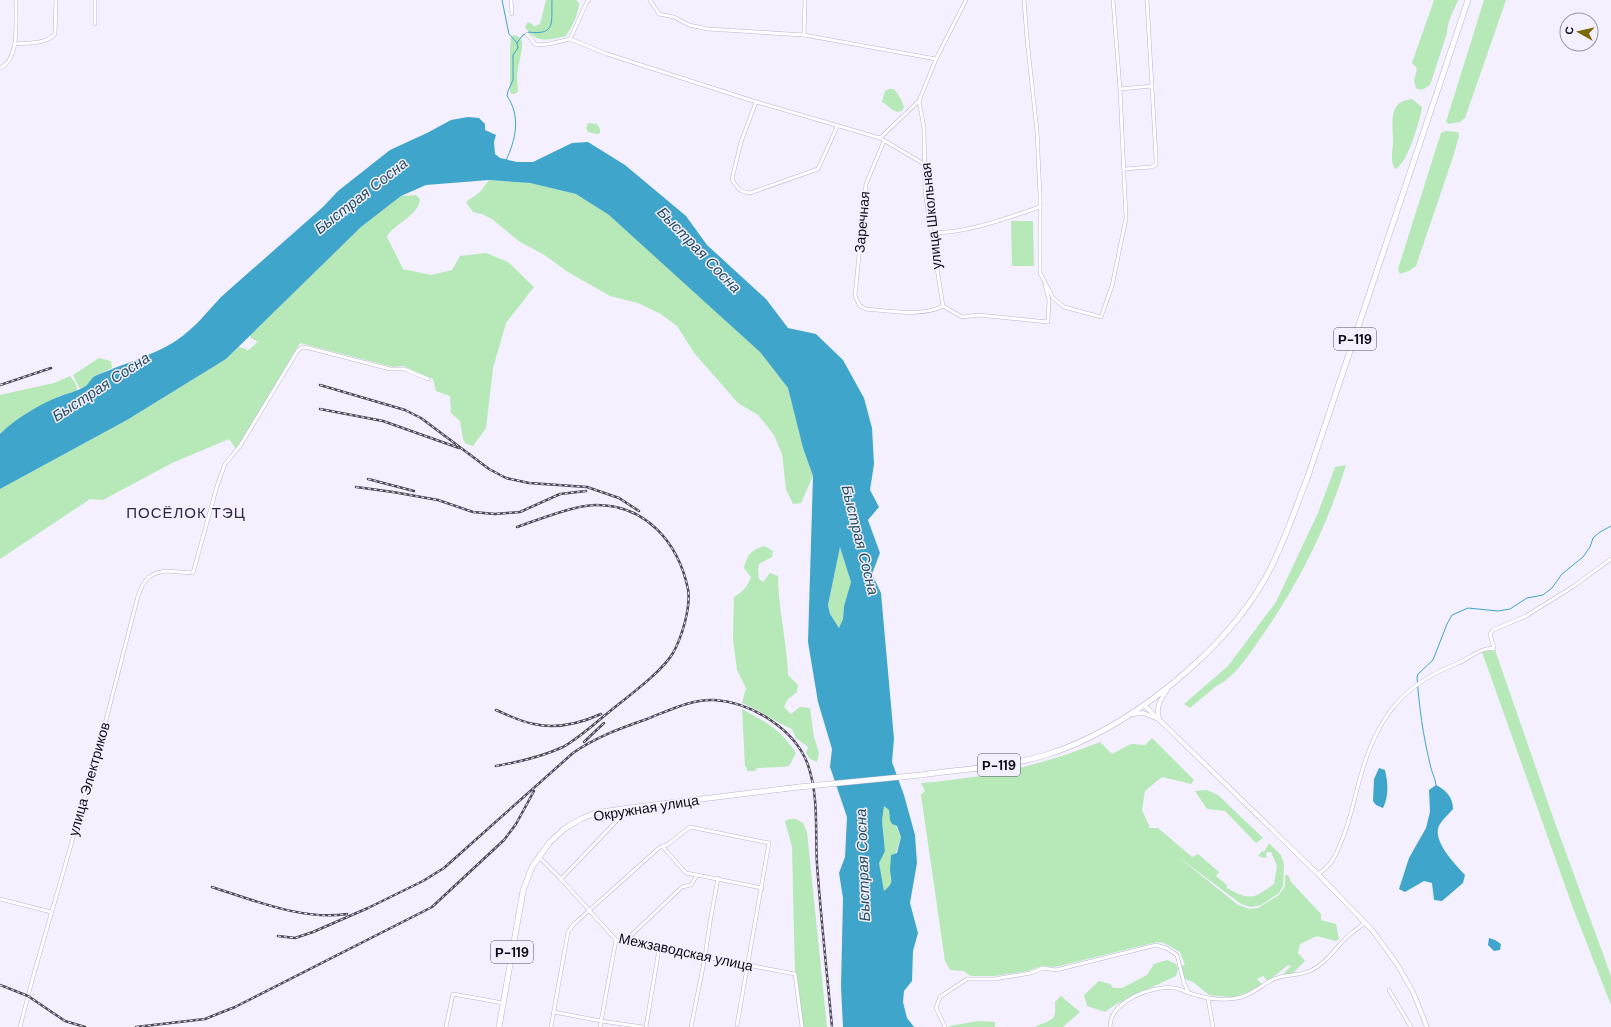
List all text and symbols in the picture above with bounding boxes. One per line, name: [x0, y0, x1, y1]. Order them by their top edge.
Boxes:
north arrow: [1559, 12, 1599, 52]
text: С: [1562, 26, 1577, 36]
water label: Быстрая Сосна: [310, 153, 412, 239]
street label: улица Школьная: [916, 162, 946, 270]
street label: Заречная: [850, 190, 874, 254]
water label: Быстрая Сосна: [653, 202, 745, 298]
road number: Р-119: [1334, 328, 1376, 350]
water label: Быстрая Сосна: [48, 348, 154, 426]
water label: Быстрая Сосна: [837, 483, 883, 597]
district label: ПОСЁЛОК ТЭЦ: [126, 503, 246, 523]
street label: улица Электриков: [64, 720, 114, 838]
road number: Р-119: [978, 754, 1020, 776]
street label: Окружная улица: [592, 791, 700, 825]
water label: Быстрая Сосна: [851, 808, 875, 922]
street label: Межзаводская улица: [617, 929, 755, 975]
road number: Р-119: [491, 941, 533, 963]

